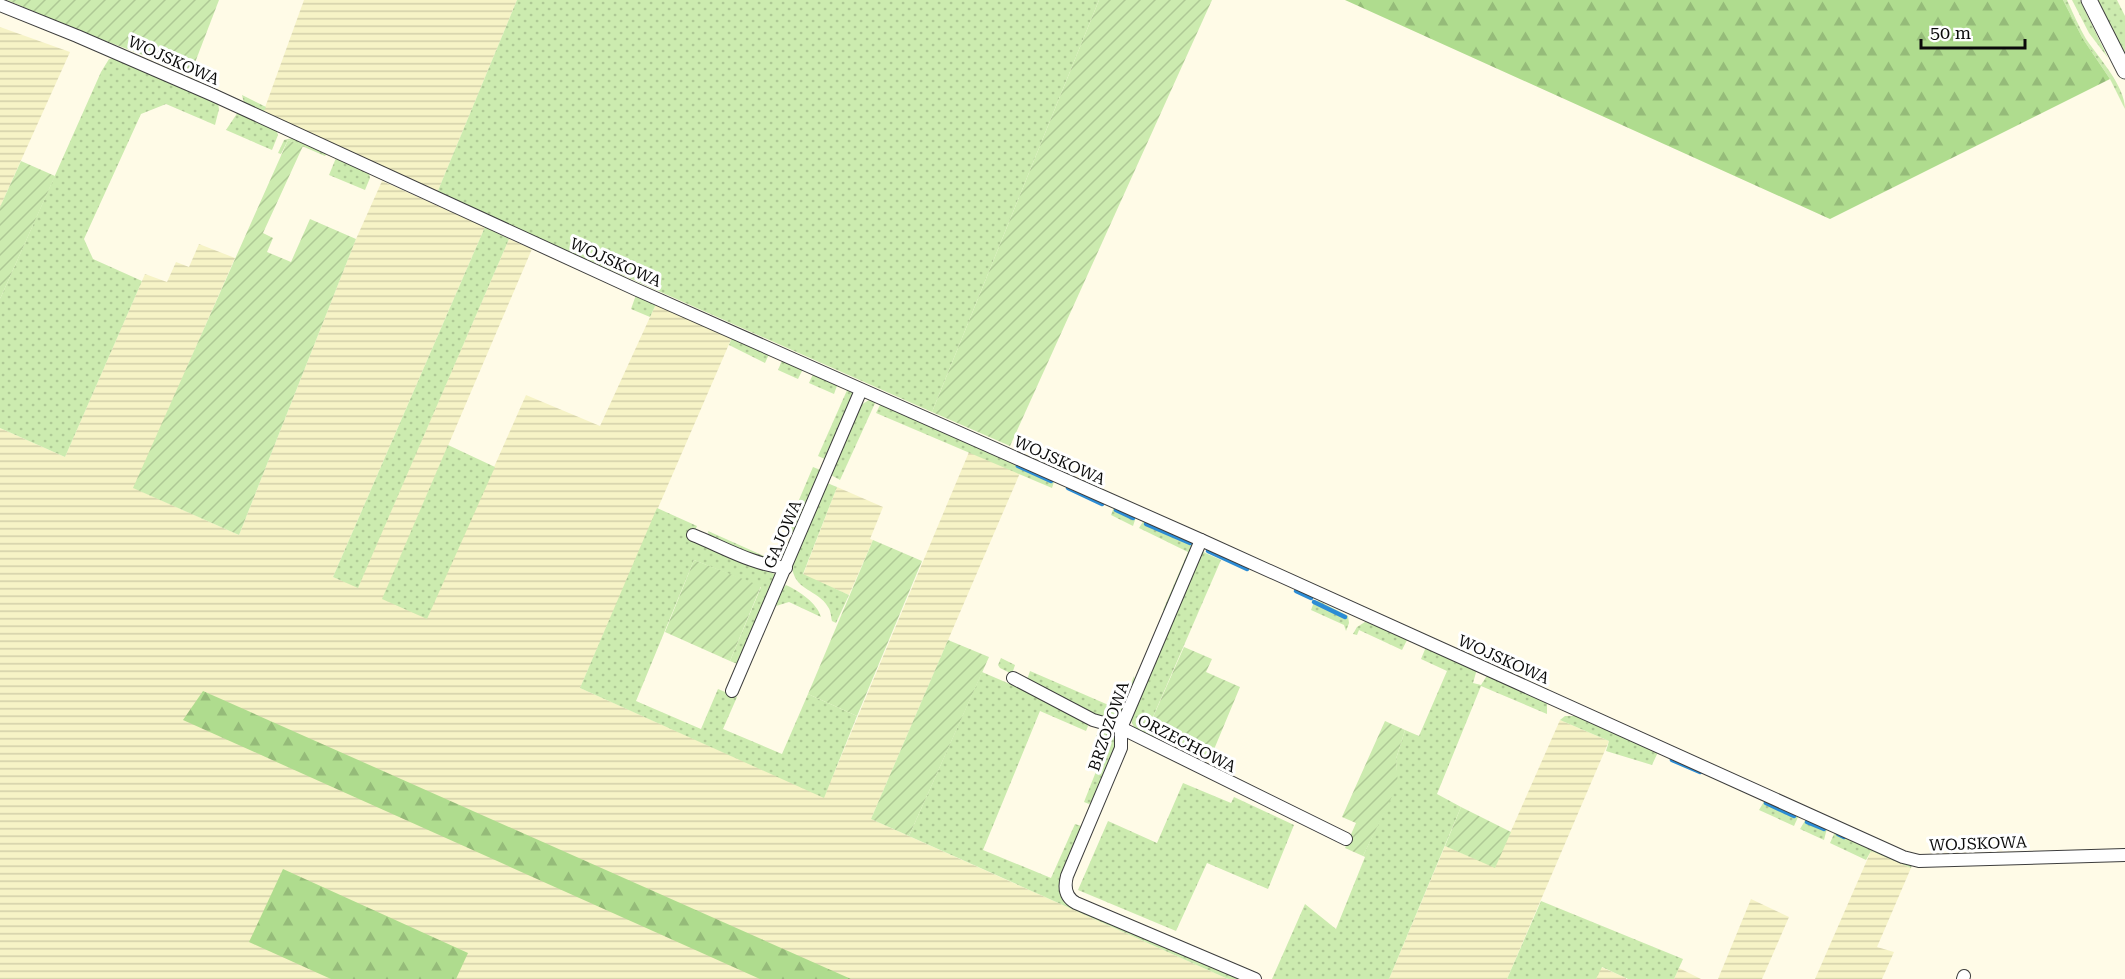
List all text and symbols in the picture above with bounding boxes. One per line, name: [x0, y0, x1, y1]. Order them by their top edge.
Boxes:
scale bar: [1921, 12, 2024, 50]
text: 50 m: [1930, 22, 1971, 43]
street label: WOJSKOWA: [125, 32, 223, 89]
street label: WOJSKOWA: [567, 234, 665, 291]
street label: WOJSKOWA: [1011, 432, 1109, 489]
street label: GAJOWA: [760, 496, 806, 571]
street label: WOJSKOWA: [1455, 631, 1553, 688]
street label: BRZOZOWA: [1084, 678, 1133, 773]
street label: ORZECHOWA: [1134, 710, 1240, 777]
street label: WOJSKOWA: [1929, 832, 2028, 855]

